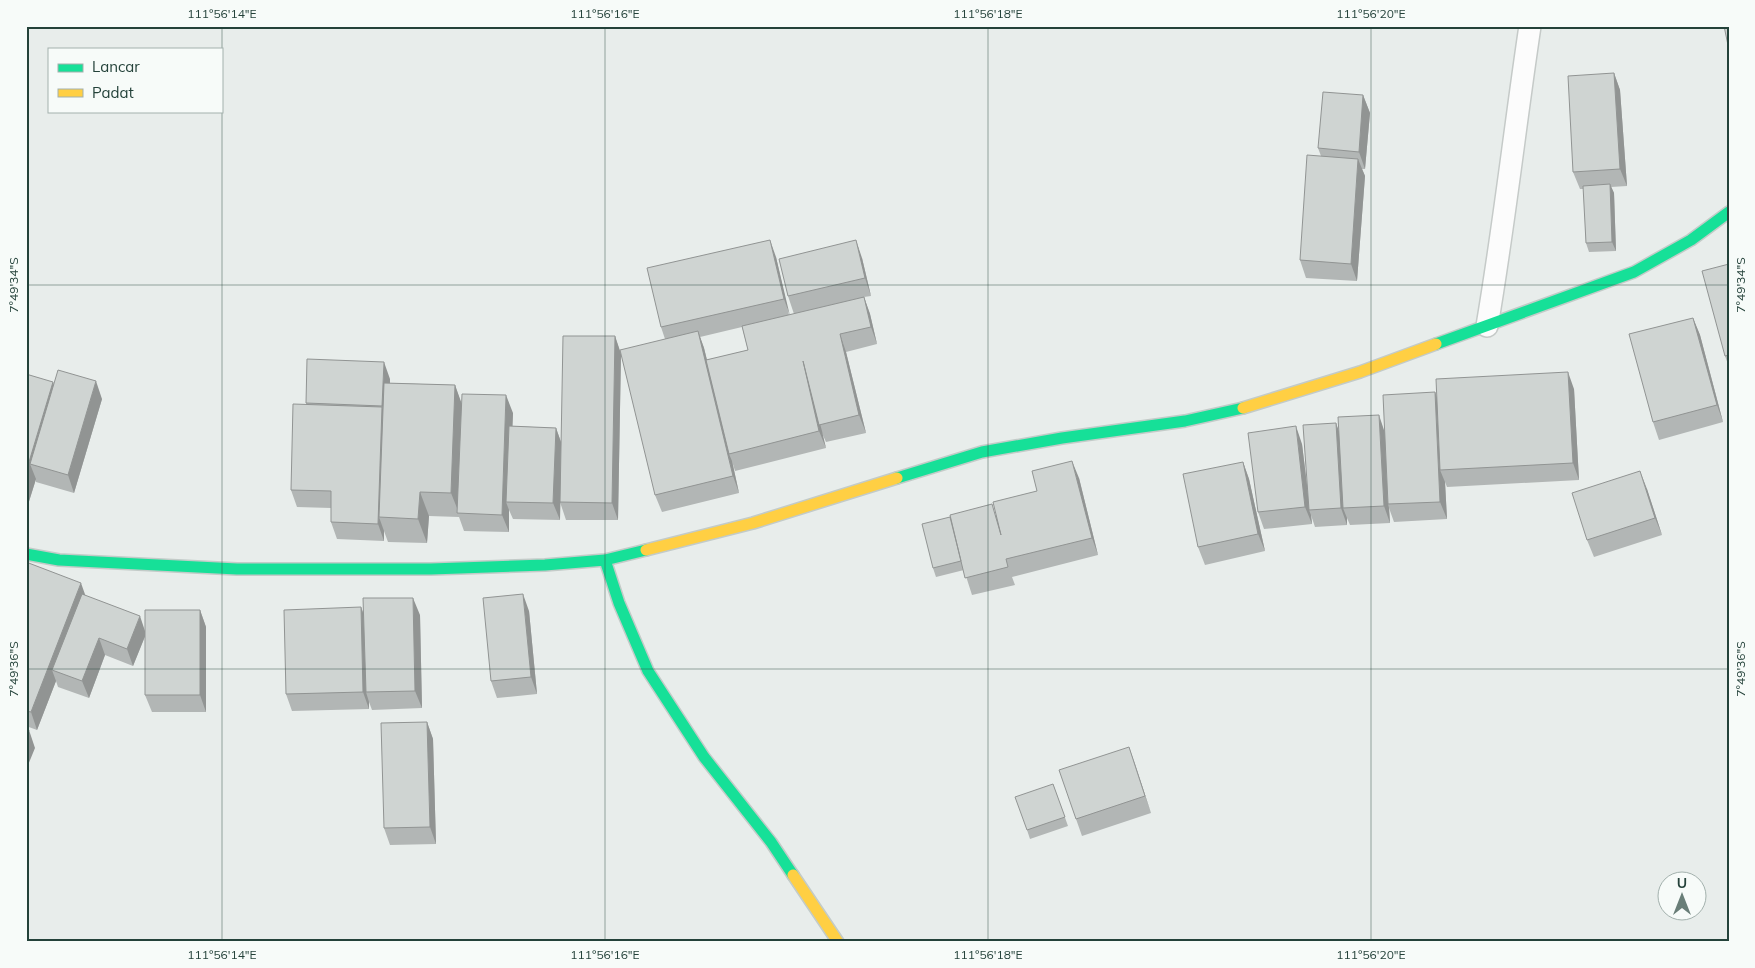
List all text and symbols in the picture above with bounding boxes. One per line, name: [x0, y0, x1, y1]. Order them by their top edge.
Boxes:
text: 111°56'14"E: [187, 6, 257, 21]
text: 111°56'16"E: [570, 6, 640, 21]
text: 111°56'18"E: [953, 6, 1023, 21]
text: 111°56'20"E: [1336, 6, 1406, 21]
legend: [48, 48, 222, 112]
text: Lancar: [92, 57, 140, 76]
text: Padat: [92, 83, 134, 102]
text: 7°49'34"S: [6, 257, 21, 313]
text: 7°49'34"S: [1733, 257, 1748, 313]
text: 7°49'36"S: [6, 641, 21, 697]
text: 7°49'36"S: [1733, 641, 1748, 697]
north arrow: [1658, 870, 1708, 920]
text: U: [1677, 874, 1687, 892]
text: 111°56'14"E: [187, 947, 257, 962]
text: 111°56'16"E: [570, 947, 640, 962]
text: 111°56'18"E: [953, 947, 1023, 962]
text: 111°56'20"E: [1336, 947, 1406, 962]

